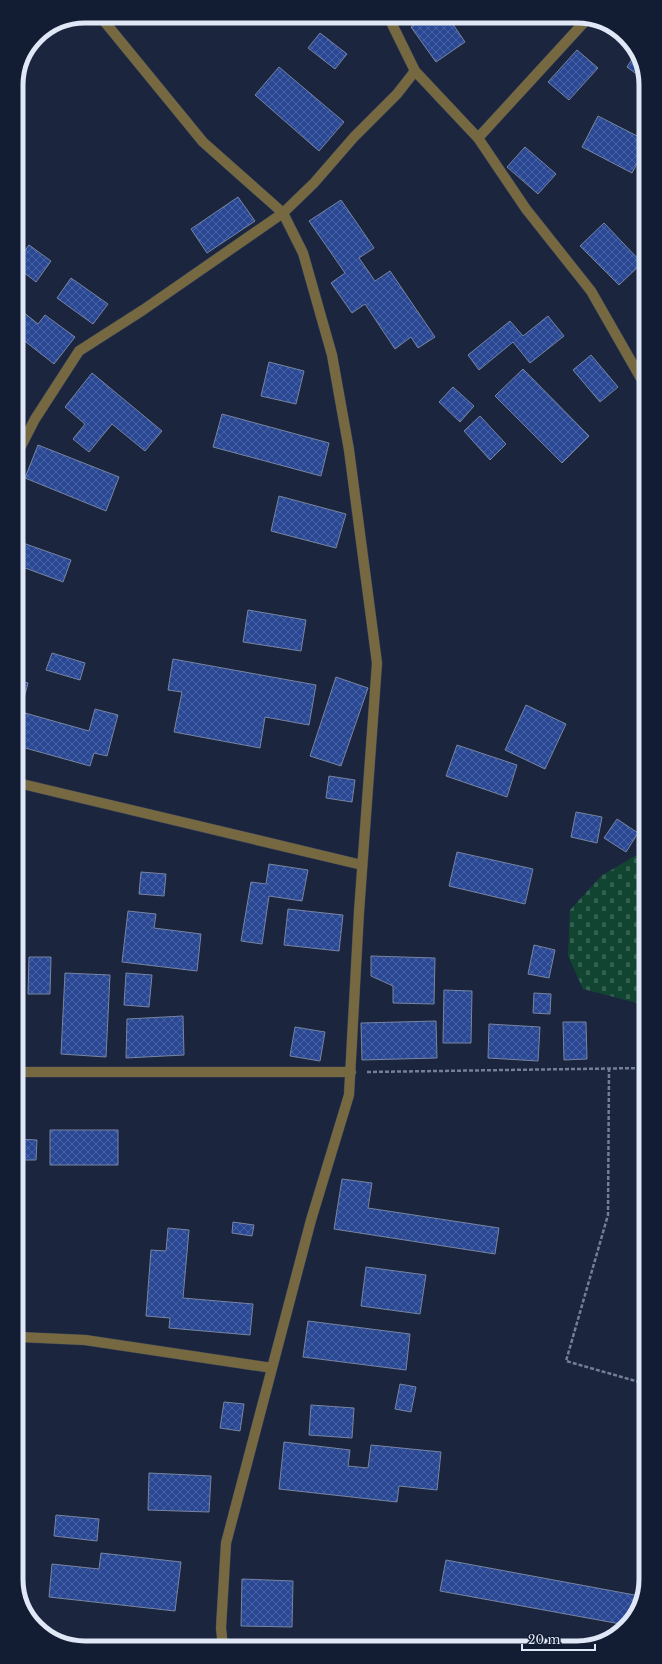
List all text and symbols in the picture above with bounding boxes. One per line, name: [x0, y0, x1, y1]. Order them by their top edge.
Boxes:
scale bar: [522, 1626, 595, 1652]
text: 20 m: [528, 1632, 560, 1647]

